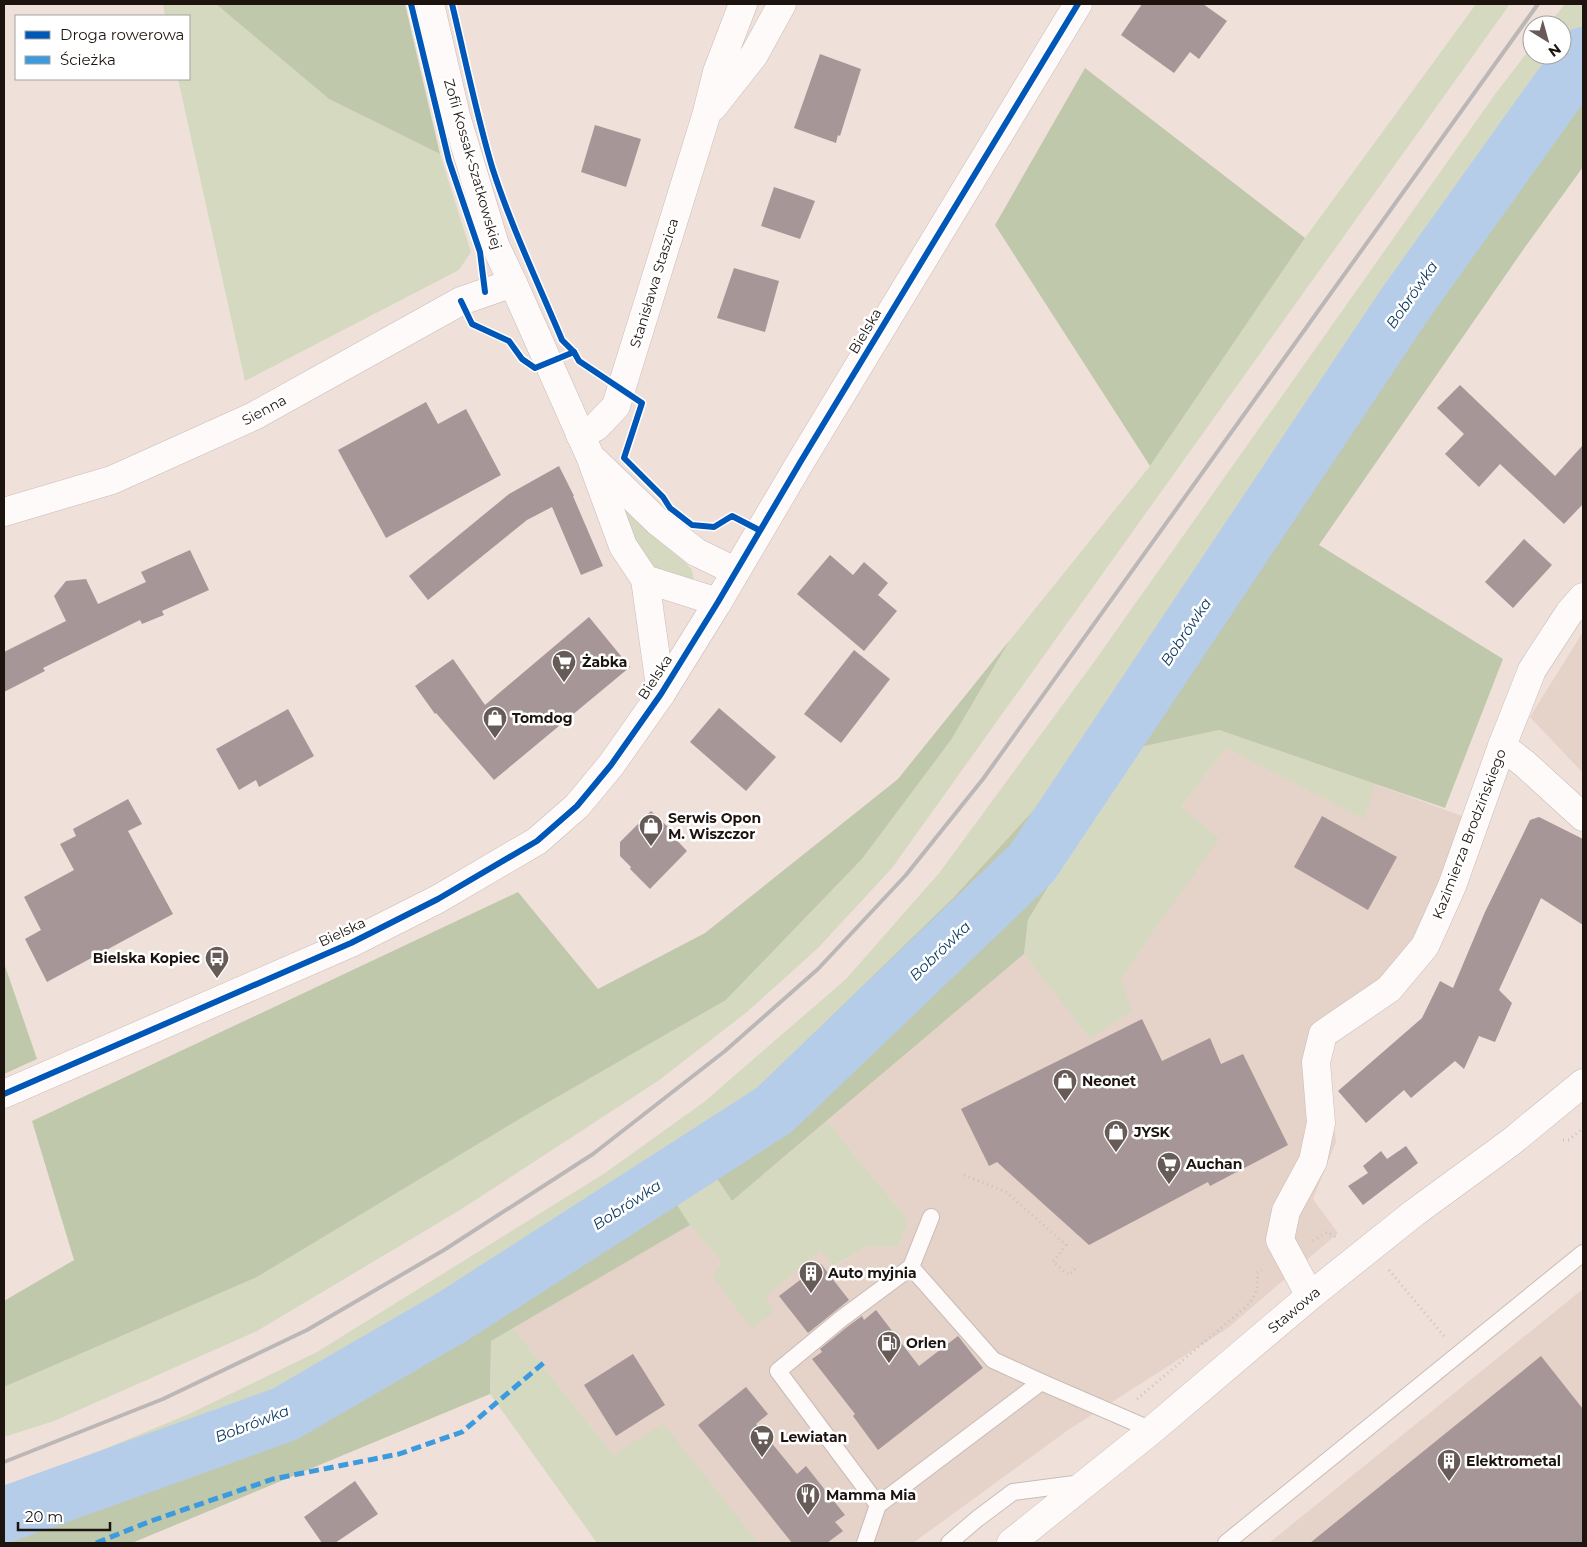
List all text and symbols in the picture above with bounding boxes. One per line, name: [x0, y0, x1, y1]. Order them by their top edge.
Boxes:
legend: [15, 15, 190, 80]
north arrow: [1522, 15, 1572, 65]
text: Droga rowerowa: [60, 25, 184, 44]
text: N: [1545, 40, 1565, 61]
text: Ścieżka: [60, 50, 116, 69]
street label: Zofii Kossak-Szatkowskiej: [440, 77, 506, 251]
street label: Stanisława Staszica: [626, 216, 682, 350]
water label: Bobrówka: [1381, 257, 1442, 332]
street label: Bielska: [844, 305, 886, 357]
street label: Sienna: [239, 391, 289, 429]
water label: Bobrówka: [1156, 594, 1215, 669]
supermarket icon: Żabka: [551, 649, 577, 683]
street label: Bielska: [634, 651, 676, 703]
place label: Żabka: [582, 653, 627, 671]
shop icon: Tomdog: [482, 705, 508, 739]
place label: Tomdog: [512, 709, 572, 727]
street label: Kazimierza Brodzińskiego: [1428, 746, 1510, 922]
place label: Serwis Opon M. Wiszczor: [668, 809, 761, 843]
shop icon: Serwis Opon M. Wiszczor: [638, 813, 664, 847]
street label: Bielska: [316, 913, 368, 951]
water label: Bobrówka: [905, 917, 974, 985]
bus stop icon: Bielska Kopiec: [204, 945, 230, 979]
place label: Bielska Kopiec: [93, 949, 201, 967]
shop icon: Neonet: [1052, 1068, 1078, 1102]
place label: Neonet: [1082, 1072, 1136, 1090]
shop icon: JYSK: [1103, 1119, 1129, 1153]
place label: JYSK: [1133, 1123, 1171, 1141]
supermarket icon: Auchan: [1156, 1151, 1182, 1185]
place label: Auchan: [1185, 1155, 1242, 1173]
water label: Bobrówka: [589, 1175, 665, 1234]
building icon: Auto myjnia: [798, 1260, 824, 1294]
place label: Auto myjnia: [827, 1264, 917, 1282]
street label: Stawowa: [1264, 1283, 1324, 1337]
fuel station icon: Orlen: [876, 1330, 902, 1364]
place label: Orlen: [906, 1334, 947, 1352]
water label: Bobrówka: [212, 1401, 292, 1446]
supermarket icon: Lewiatan: [749, 1424, 775, 1458]
place label: Lewiatan: [780, 1428, 847, 1446]
building icon: Elektrometal: [1436, 1448, 1462, 1482]
place label: Elektrometal: [1466, 1452, 1561, 1470]
restaurant icon: Mamma Mia: [795, 1482, 821, 1516]
place label: Mamma Mia: [826, 1486, 916, 1504]
scale bar: [18, 1500, 110, 1532]
text: 20 m: [25, 1507, 63, 1526]

